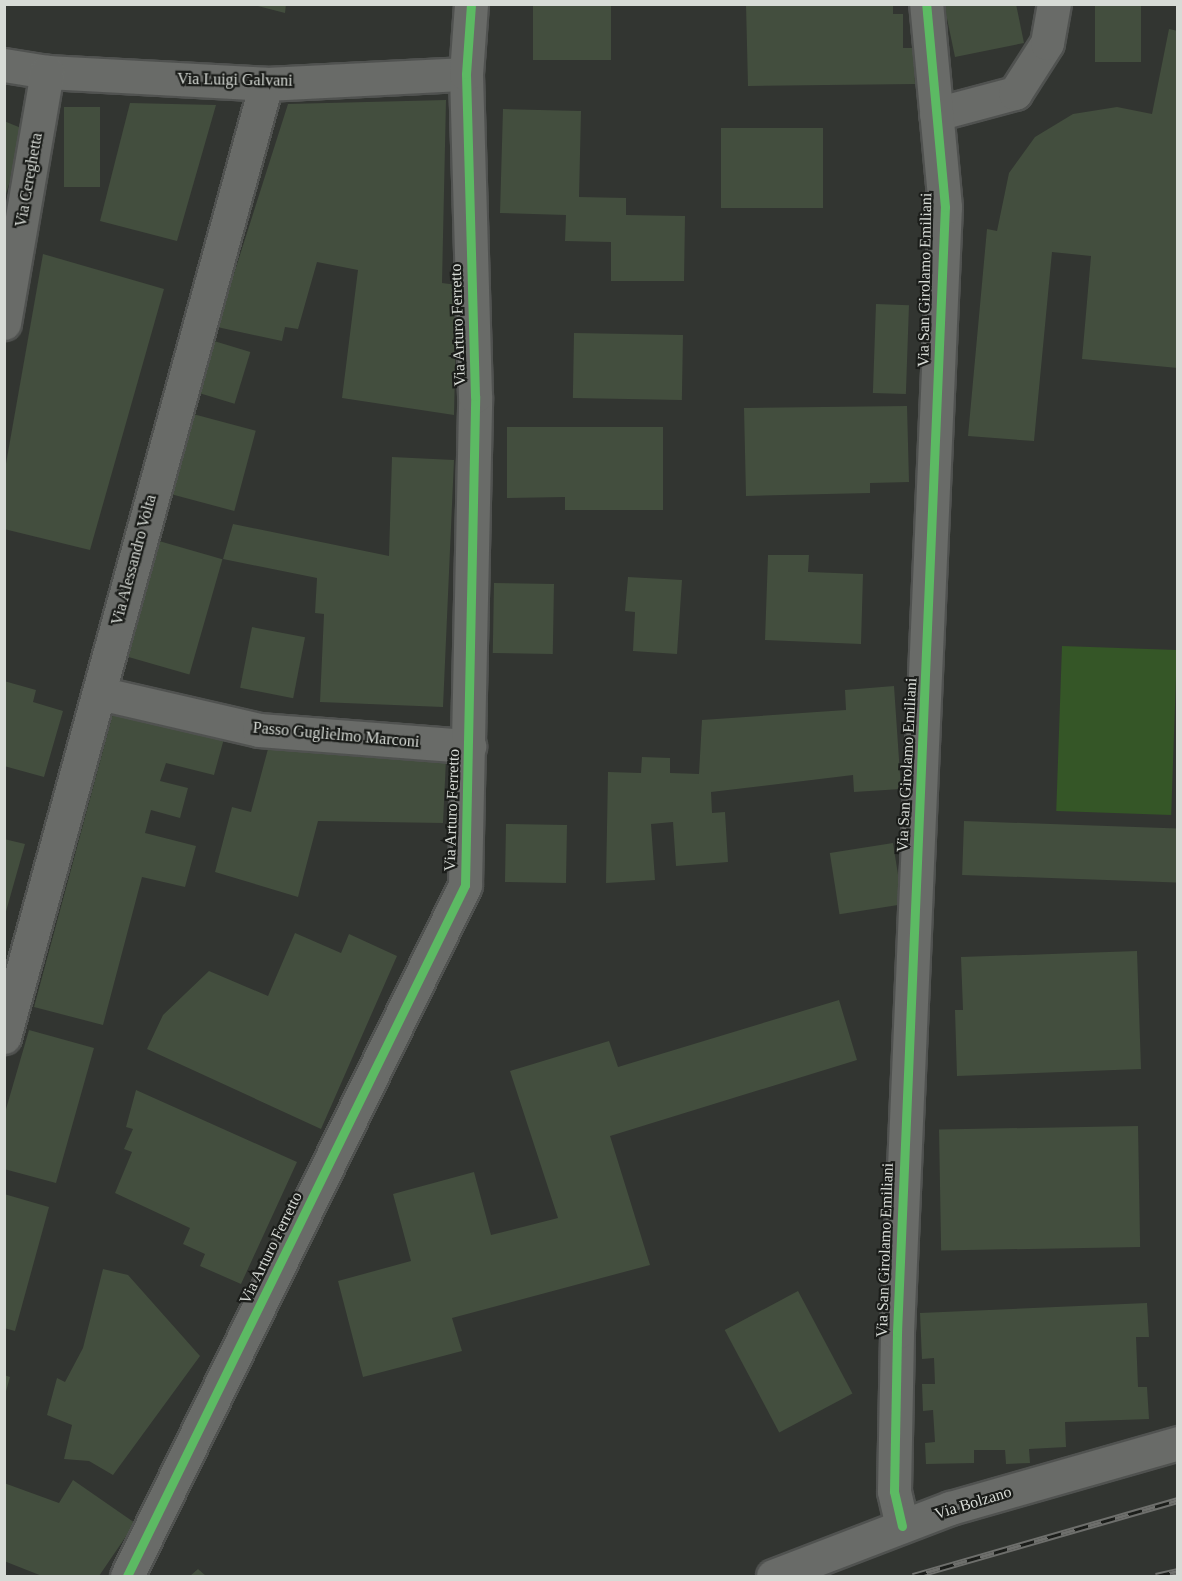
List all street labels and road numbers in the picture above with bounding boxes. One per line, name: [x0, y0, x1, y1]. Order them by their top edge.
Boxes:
street label: Via Luigi Galvani: [177, 69, 293, 91]
street label: Via Cereghetta: [11, 131, 47, 229]
street label: Via San Girolamo Emiliani: [914, 193, 936, 367]
street label: Via Arturo Ferretto: [446, 263, 470, 387]
street label: Via Alessandro Volta: [107, 492, 161, 628]
street label: Via San Girolamo Emiliani: [893, 677, 921, 853]
street label: Passo Guglielmo Marconi: [252, 718, 420, 752]
street label: Via Arturo Ferretto: [440, 748, 464, 872]
street label: Via San Girolamo Emiliani: [872, 1162, 898, 1338]
street label: Via Arturo Ferretto: [235, 1188, 307, 1308]
street label: Via Bolzano: [932, 1482, 1014, 1524]

